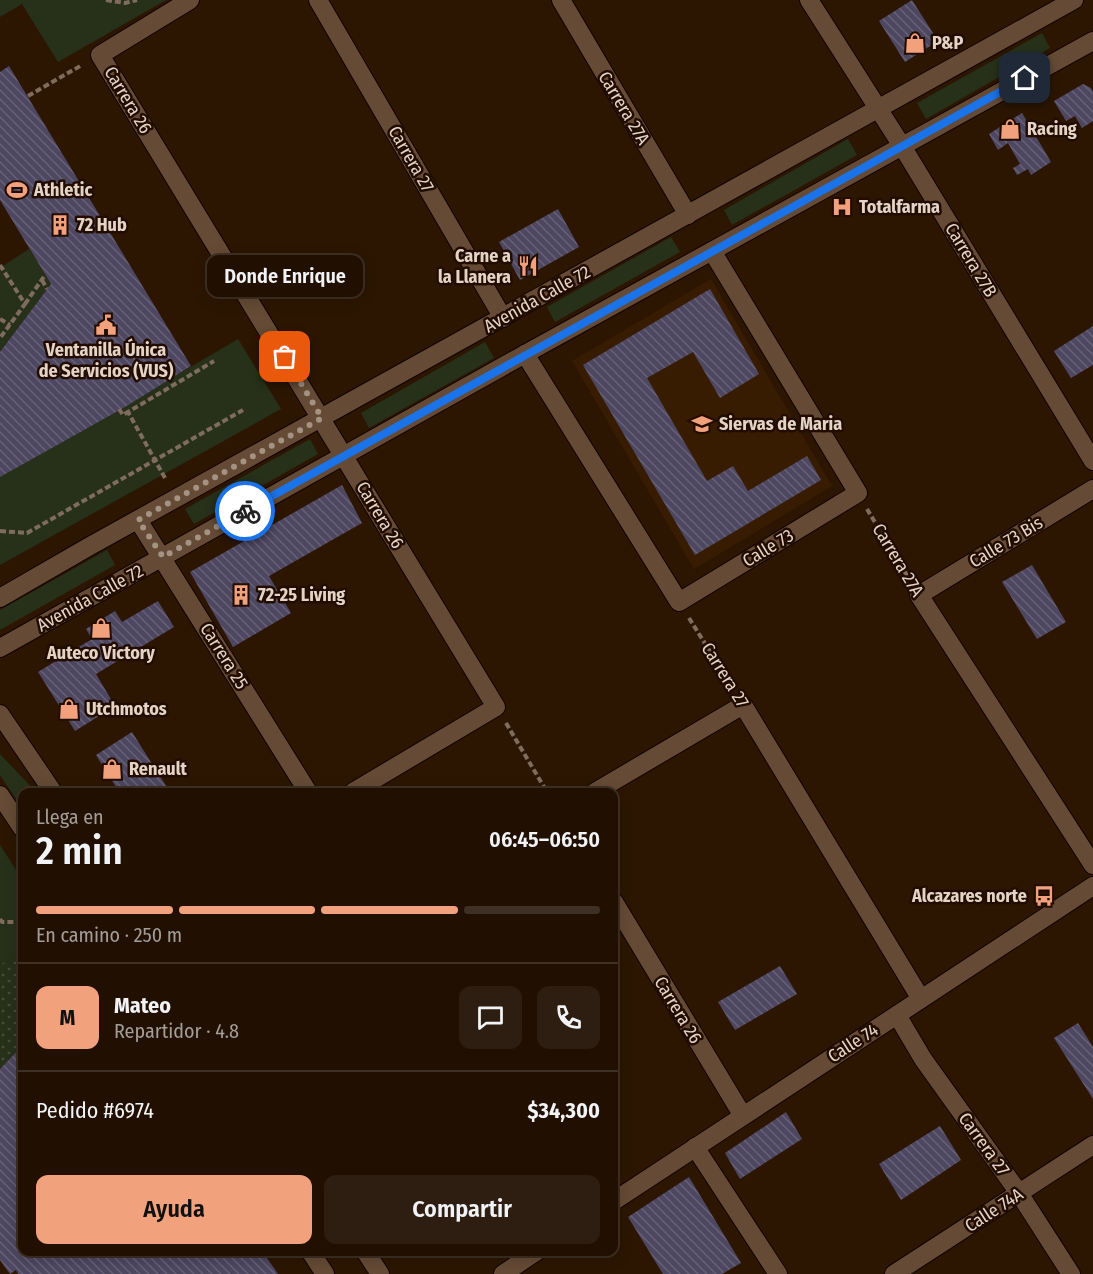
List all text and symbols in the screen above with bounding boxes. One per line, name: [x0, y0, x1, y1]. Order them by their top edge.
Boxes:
shop icon: P&P: [903, 31, 927, 55]
place label: P&P: [932, 32, 963, 54]
pin: [999, 52, 1050, 103]
icon: home: [1008, 61, 1041, 94]
street label: Carrera 26: [99, 62, 157, 138]
street label: Carrera 27A: [594, 67, 655, 149]
shop icon: Racing: [998, 117, 1022, 141]
place label: Racing: [1027, 118, 1077, 140]
street label: Carrera 27: [383, 122, 439, 196]
sports icon: Athletic: [5, 178, 29, 202]
place label: Athletic: [33, 179, 92, 201]
hospital icon: Totalfarma: [830, 195, 854, 219]
place label: Totalfarma: [859, 196, 940, 218]
building icon: 72 Hub: [48, 213, 72, 237]
place label: 72 Hub: [77, 214, 127, 236]
street label: Carrera 27B: [940, 219, 1002, 301]
place label: Carne a la Llanera: [438, 245, 511, 288]
restaurant icon: Carne a la Llanera: [516, 254, 540, 278]
callout: Donde Enrique: [207, 255, 363, 297]
street label: Avenida Calle 72: [480, 261, 594, 337]
text: Donde Enrique: [224, 264, 346, 288]
public building icon: Ventanilla Única de Servicios (VUS): [94, 313, 118, 337]
pin: [259, 331, 310, 382]
place label: Ventanilla Única de Servicios (VUS): [39, 338, 174, 382]
icon: bag: [268, 340, 301, 373]
school or university icon: Siervas de Maria: [690, 412, 714, 436]
place label: Siervas de Maria: [719, 413, 842, 435]
street label: Carrera 26: [351, 477, 409, 553]
courier: [215, 481, 275, 541]
icon: bike: [229, 495, 262, 528]
street label: Calle 73 Bis: [965, 511, 1047, 572]
street label: Carrera 27A: [868, 519, 929, 601]
street label: Calle 73: [739, 524, 797, 572]
street label: Avenida Calle 72: [33, 560, 147, 636]
building icon: 72-25 Living: [229, 583, 253, 607]
place label: 72-25 Living: [258, 584, 345, 606]
shop icon: Auteco Victory: [89, 616, 113, 640]
street label: Carrera 25: [195, 619, 253, 693]
street label: Carrera 27: [696, 638, 754, 712]
place label: Auteco Victory: [46, 642, 155, 664]
shop icon: Utchmotos: [57, 697, 81, 721]
place label: Utchmotos: [86, 698, 167, 720]
shop icon: Renault: [100, 757, 124, 781]
place label: Renault: [129, 758, 188, 780]
text: Llega en: [36, 805, 104, 829]
text: 06:45–06:50: [489, 826, 600, 853]
text: 2 min: [36, 828, 123, 874]
bus stop icon: Alcazares norte: [1032, 884, 1056, 908]
place label: Alcazares norte: [911, 885, 1027, 907]
text: En camino · 250 m: [36, 923, 182, 947]
street label: Carrera 26: [649, 972, 707, 1048]
button: chat: [459, 986, 522, 1049]
button: phone: [537, 986, 600, 1049]
text: Mateo: [114, 992, 171, 1019]
text: M: [60, 1004, 75, 1031]
street label: Calle 74: [824, 1018, 883, 1067]
text: Repartidor · 4.8: [114, 1019, 239, 1043]
text: Pedido #6974: [36, 1097, 154, 1124]
text: $34,300: [528, 1097, 600, 1124]
street label: Carrera 27: [954, 1108, 1014, 1180]
button: Ayuda: [36, 1175, 312, 1244]
button: Compartir: [324, 1175, 600, 1244]
street label: Calle 74A: [961, 1183, 1028, 1237]

